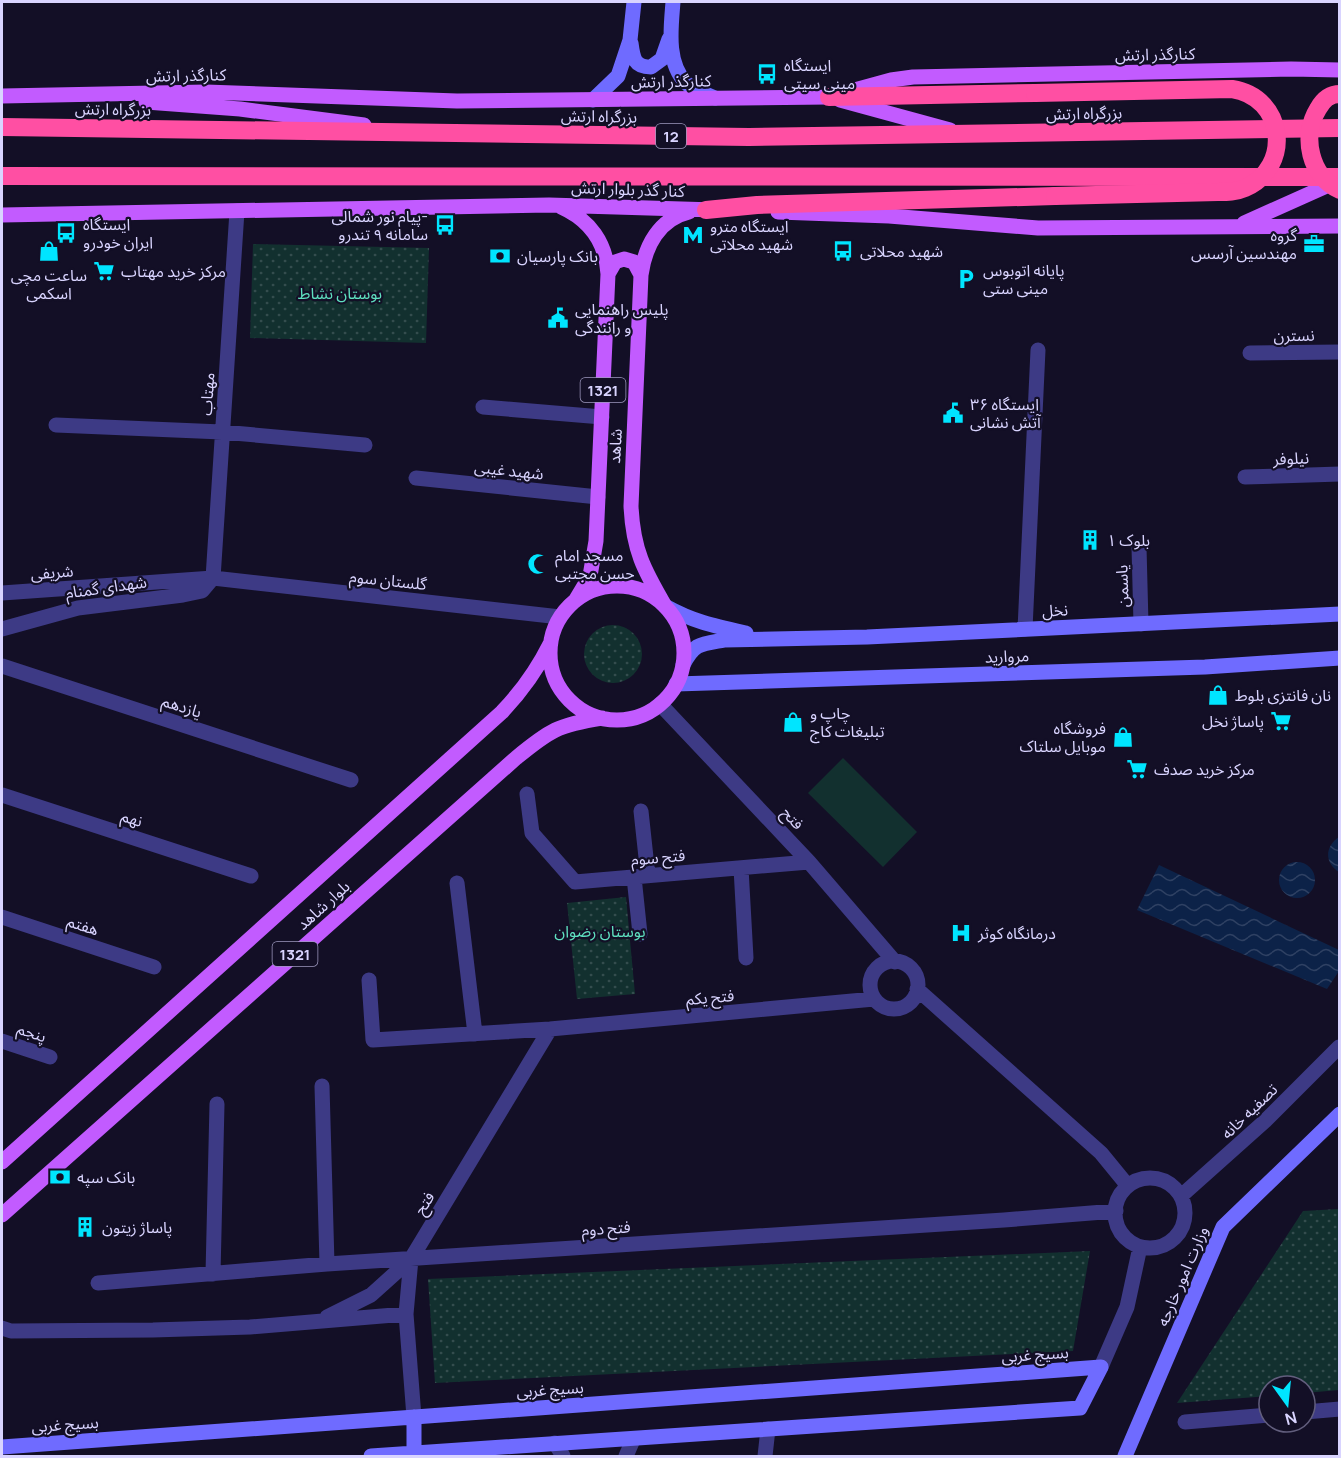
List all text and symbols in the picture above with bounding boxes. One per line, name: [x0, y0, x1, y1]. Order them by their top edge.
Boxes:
street label: کنارگذر ارتش: [1115, 42, 1196, 66]
place label: ایستگاه مینی سیتی: [784, 54, 855, 94]
bus stop icon: ایستگاه مینی سیتی: [755, 62, 779, 86]
street label: کنارگذر ارتش: [146, 63, 227, 87]
street label: کنارگذر ارتش: [631, 69, 712, 93]
street label: بزرگراه ارتش: [75, 97, 151, 121]
street label: بزرگراه ارتش: [1046, 101, 1122, 125]
street label: بزرگراه ارتش: [561, 104, 637, 128]
road number: 12: [656, 124, 686, 148]
street label: کنار گذر بلوار ارتش: [571, 176, 686, 202]
place label: پیام نور شمالی- سامانه ۹ تندرو: [332, 205, 428, 245]
place label: ایستگاه ایران خودرو: [83, 213, 153, 253]
bus stop icon: پیام نور شمالی- سامانه ۹ تندرو: [433, 213, 457, 237]
place label: ایستگاه مترو شهید محلاتی: [710, 215, 793, 255]
bus stop icon: ایستگاه ایران خودرو: [54, 221, 78, 245]
metro station icon: ایستگاه مترو شهید محلاتی: [681, 223, 705, 247]
place label: گروه مهندسین آرسس: [1191, 224, 1297, 264]
office icon: گروه مهندسین آرسس: [1302, 232, 1326, 256]
shop icon: ساعت مچی اسکمی: [37, 239, 61, 263]
bus stop icon: شهید محلاتی: [831, 239, 855, 263]
place label: شهید محلاتی: [860, 240, 943, 262]
bank icon: بانک پارسیان: [488, 244, 512, 268]
place label: بانک پارسیان: [517, 245, 598, 267]
supermarket icon: مرکز خرید مهتاب: [92, 259, 116, 283]
place label: پایانه اتوبوس مینی ستی: [983, 259, 1065, 299]
place label: مرکز خرید مهتاب: [121, 260, 226, 282]
place label: ساعت مچی اسکمی: [11, 264, 87, 304]
parking icon: پایانه اتوبوس مینی ستی: [954, 267, 978, 291]
park label: بوستان نشاط: [298, 282, 382, 304]
place label: پلیس راهنمایی و رانندگی: [575, 298, 668, 338]
public building icon: پلیس راهنمایی و رانندگی: [546, 306, 570, 330]
street label: نسترن: [1273, 324, 1315, 346]
street label: مهتاب: [195, 372, 219, 416]
road number: 1321: [580, 378, 626, 402]
place label: ایستگاه ۳۶ آتش نشانی: [970, 393, 1042, 433]
public building icon: ایستگاه ۳۶ آتش نشانی: [941, 401, 965, 425]
street label: شاهد: [603, 428, 627, 464]
street label: نیلوفر: [1272, 446, 1309, 470]
street label: شهید غیبی: [473, 455, 545, 485]
building icon: ۱ بلوک: [1078, 528, 1102, 552]
place label: ۱ بلوک: [1107, 529, 1150, 551]
place label: مسجد امام حسن مجتبی: [555, 544, 635, 584]
mosque icon: مسجد امام حسن مجتبی: [526, 552, 550, 576]
street label: شریفی: [30, 560, 74, 584]
street label: یاسمن: [1110, 564, 1134, 608]
street label: گلستان سوم: [348, 565, 428, 597]
street label: شهدای گمنام: [64, 570, 148, 606]
street label: نخل: [1041, 598, 1069, 622]
street label: مروارید: [984, 644, 1030, 668]
shop icon: نان فانتزی بلوط: [1206, 683, 1230, 707]
place label: نان فانتزی بلوط: [1235, 684, 1331, 706]
street label: یازدهم: [159, 689, 205, 725]
place label: چاپ و تبلیغات کاج: [810, 702, 885, 744]
supermarket icon: پاساژ نخل: [1269, 709, 1293, 733]
shop icon: چاپ و تبلیغات کاج: [781, 710, 805, 734]
place label: پاساژ نخل: [1202, 710, 1264, 732]
place label: فروشگاه موبایل سلتاک: [1019, 717, 1106, 757]
shop icon: فروشگاه موبایل سلتاک: [1111, 725, 1135, 749]
supermarket icon: مرکز خرید صدف: [1125, 757, 1149, 781]
place label: مرکز خرید صدف: [1154, 758, 1255, 780]
street label: فتح: [775, 802, 809, 835]
street label: نهم: [118, 804, 146, 834]
street label: فتح سوم: [630, 844, 686, 872]
street label: بلوار شاهد: [292, 875, 354, 935]
street label: هفتم: [64, 910, 102, 942]
park label: بوستان رضوان: [554, 920, 646, 942]
hospital icon: درمانگاه کوثر: [949, 921, 973, 945]
place label: درمانگاه کوثر: [977, 922, 1056, 944]
road number: 1321: [272, 942, 318, 966]
street label: فتح یکم: [685, 984, 735, 1012]
street label: پنجم: [14, 1017, 50, 1049]
street label: تصفیه خانه: [1216, 1078, 1282, 1144]
bank icon: بانک سپه: [48, 1165, 72, 1189]
place label: بانک سپه: [77, 1166, 135, 1188]
street label: فتح: [409, 1187, 441, 1220]
building icon: پاساژ زیتون: [73, 1215, 97, 1239]
street label: فتح دوم: [581, 1215, 631, 1243]
place label: پاساژ زیتون: [102, 1216, 172, 1238]
street label: وزارت امور خارجه: [1151, 1223, 1213, 1329]
street label: بسیج غربی: [1001, 1341, 1070, 1369]
north arrow: [1257, 1374, 1317, 1434]
street label: بسیج غربی: [516, 1376, 585, 1404]
text: N: [1282, 1406, 1299, 1431]
street label: بسیج غربی: [31, 1411, 100, 1439]

